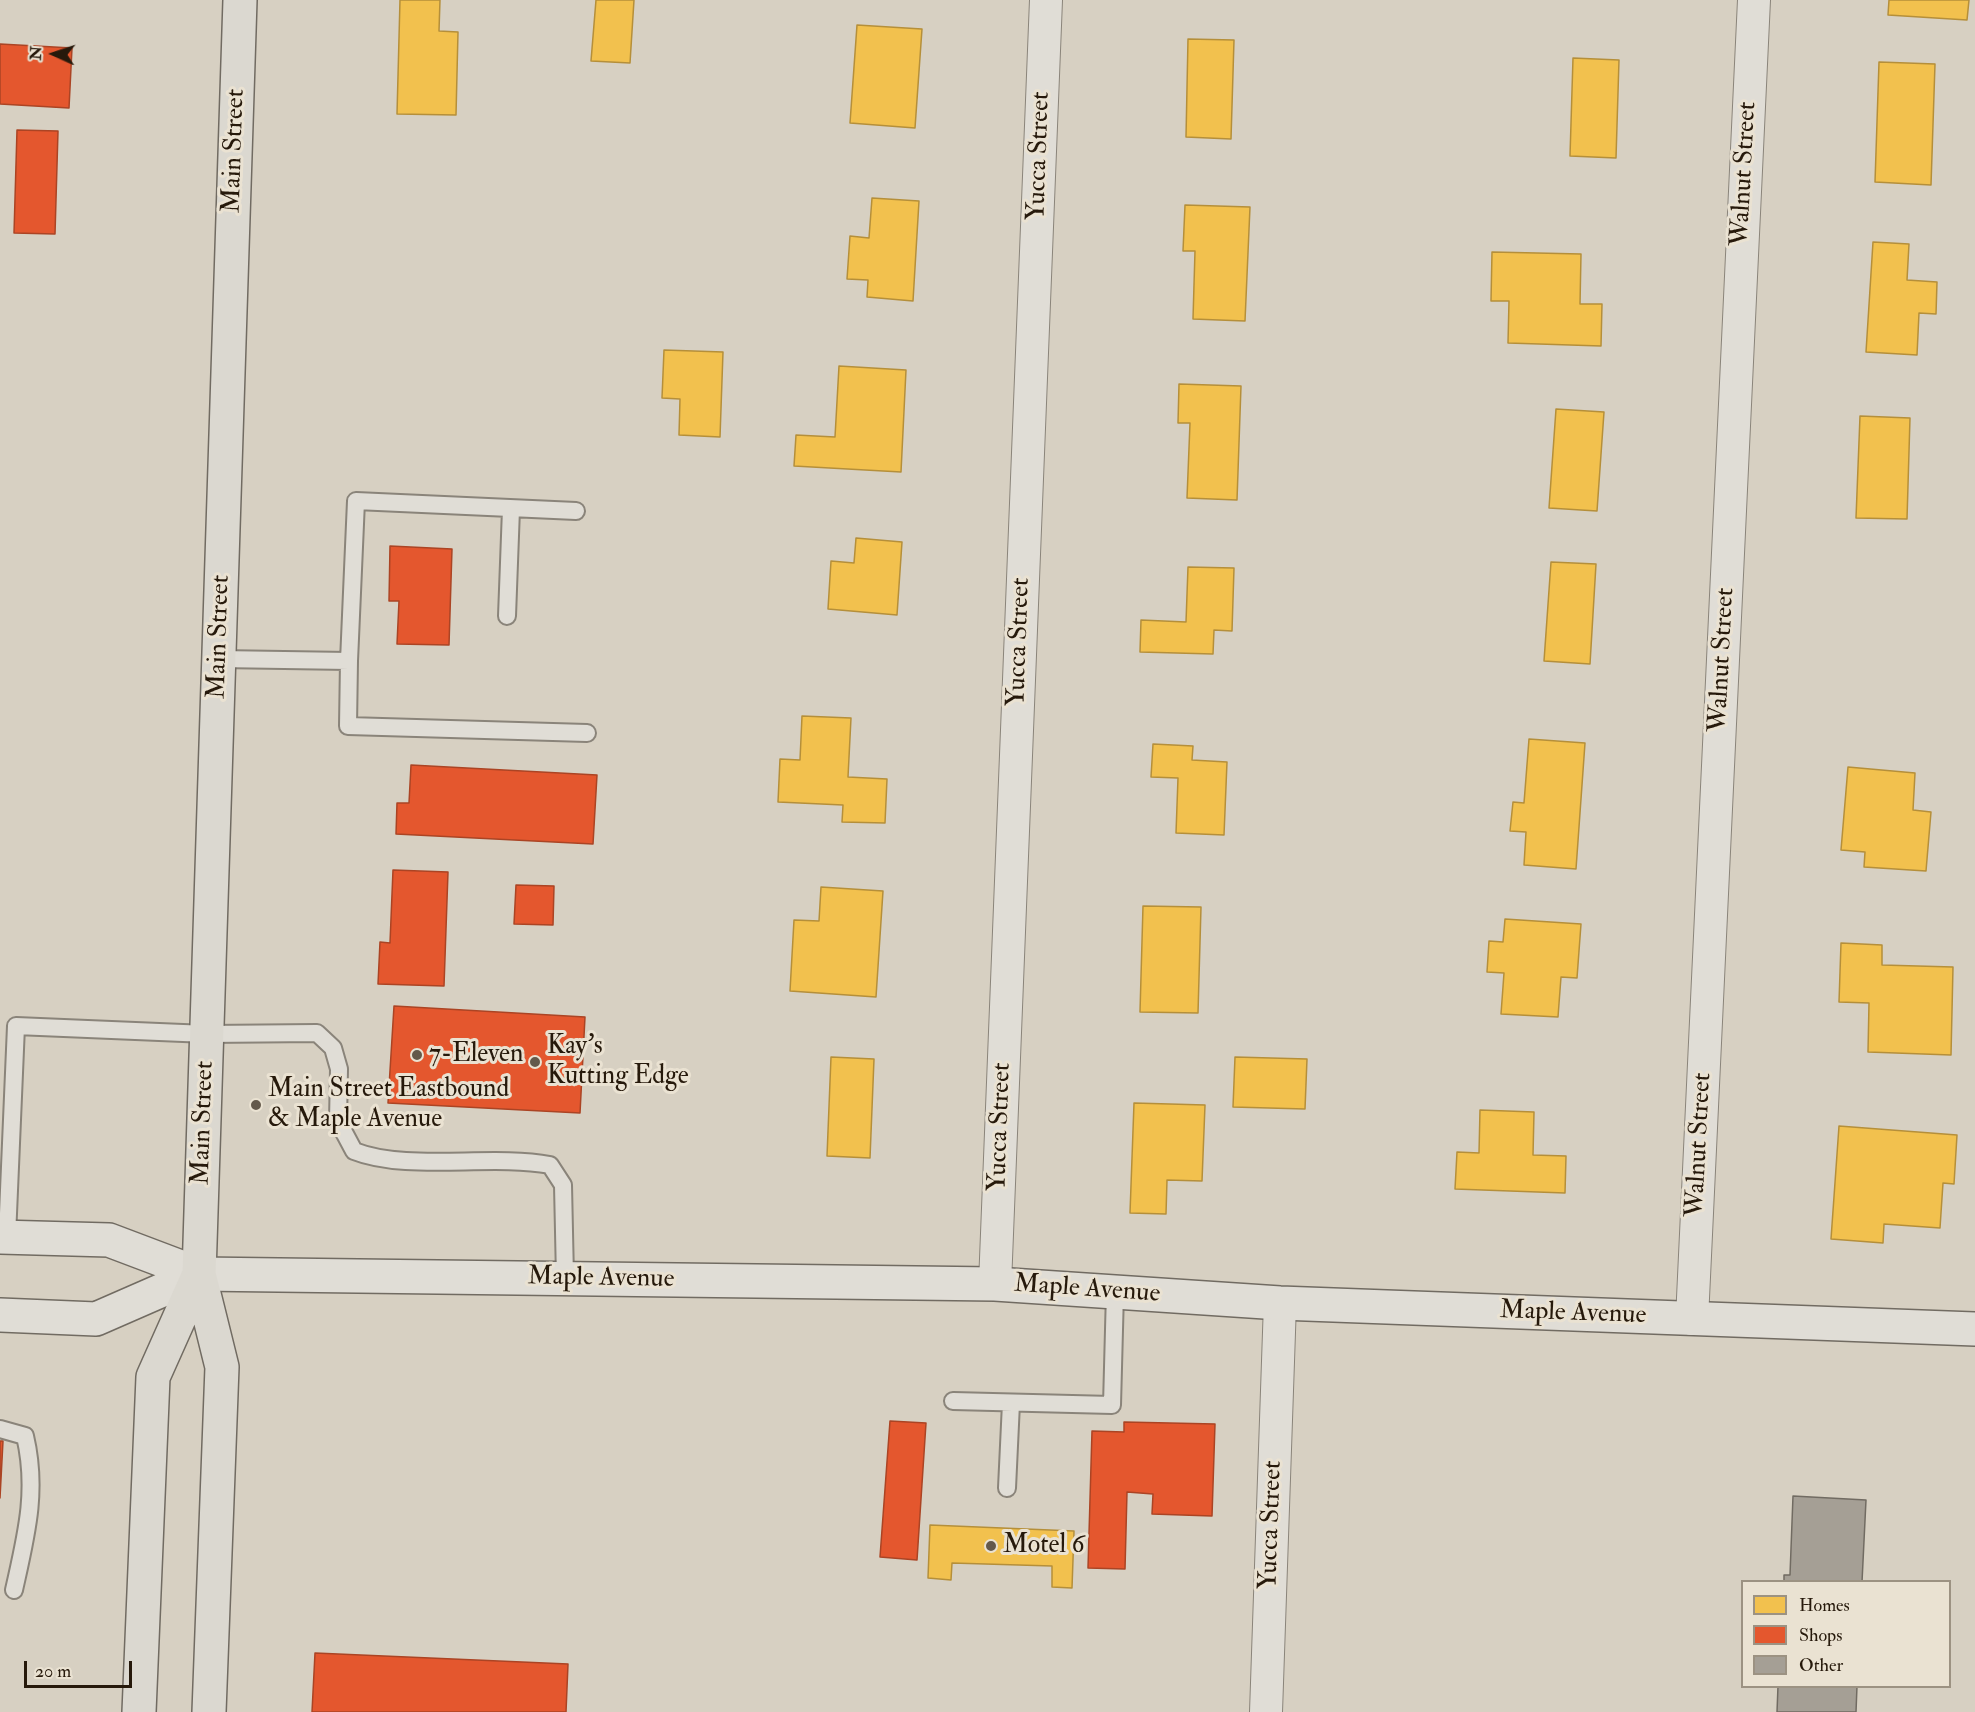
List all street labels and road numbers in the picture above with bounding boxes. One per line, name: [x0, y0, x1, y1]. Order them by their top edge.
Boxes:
street label: Main Street: [217, 88, 253, 214]
street label: Yucca Street: [1022, 91, 1058, 221]
street label: Walnut Street: [1726, 101, 1764, 247]
street label: Main Street: [202, 574, 238, 700]
street label: Yucca Street: [1002, 577, 1038, 707]
street label: Walnut Street: [1704, 587, 1742, 733]
street label: Main Street: [186, 1060, 222, 1186]
street label: Yucca Street: [983, 1062, 1019, 1192]
street label: Walnut Street: [1681, 1072, 1719, 1218]
street label: Maple Avenue: [527, 1262, 675, 1296]
street label: Maple Avenue: [1013, 1269, 1161, 1311]
street label: Maple Avenue: [1499, 1296, 1647, 1332]
street label: Yucca Street: [1254, 1460, 1290, 1590]

